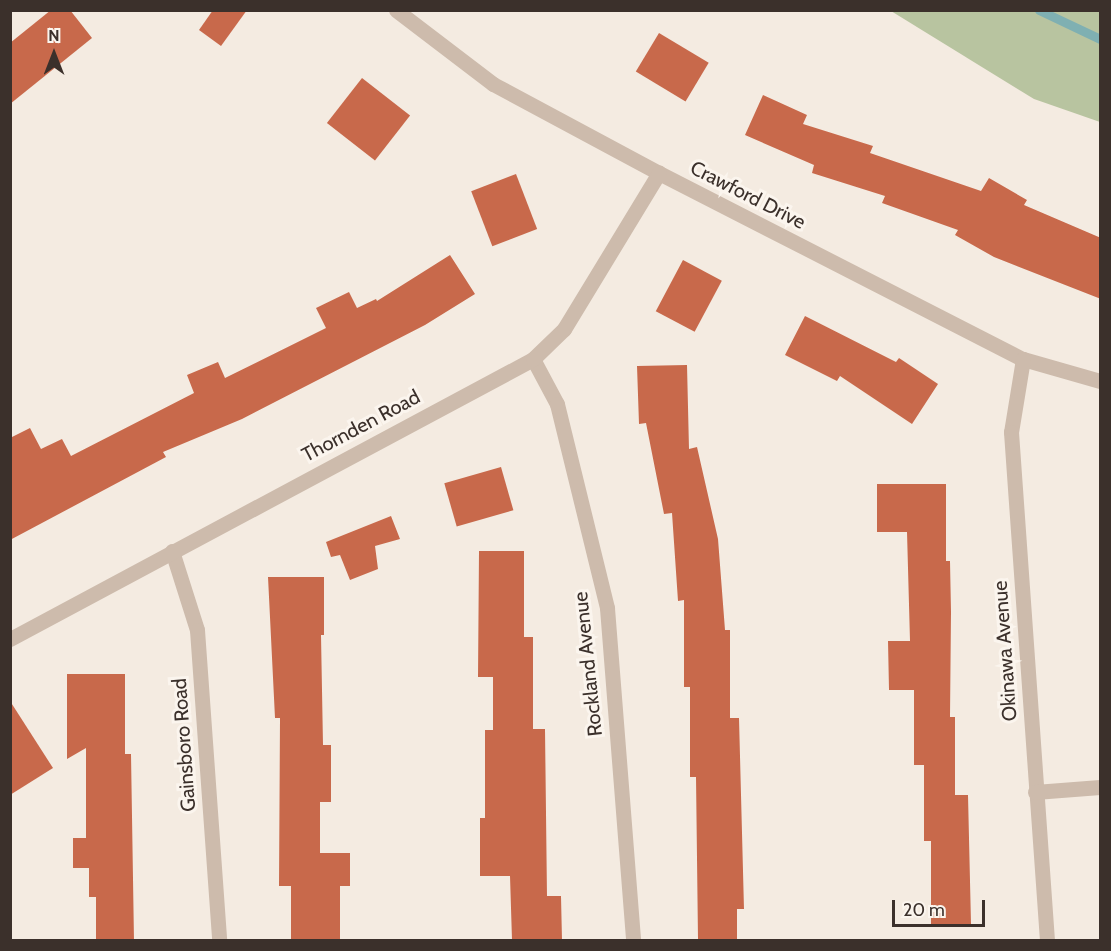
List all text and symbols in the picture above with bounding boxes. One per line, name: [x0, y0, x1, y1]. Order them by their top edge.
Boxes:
north arrow: [24, 24, 84, 84]
text: N: [48, 26, 60, 45]
street label: Crawford Drive: [686, 156, 810, 234]
street label: Thornden Road: [298, 385, 424, 467]
street label: Okinawa Avenue: [988, 580, 1022, 722]
street label: Rockland Avenue: [568, 591, 608, 737]
street label: Gainsboro Road: [167, 677, 201, 813]
scale bar: [895, 888, 988, 926]
text: 20 m: [903, 899, 945, 921]

